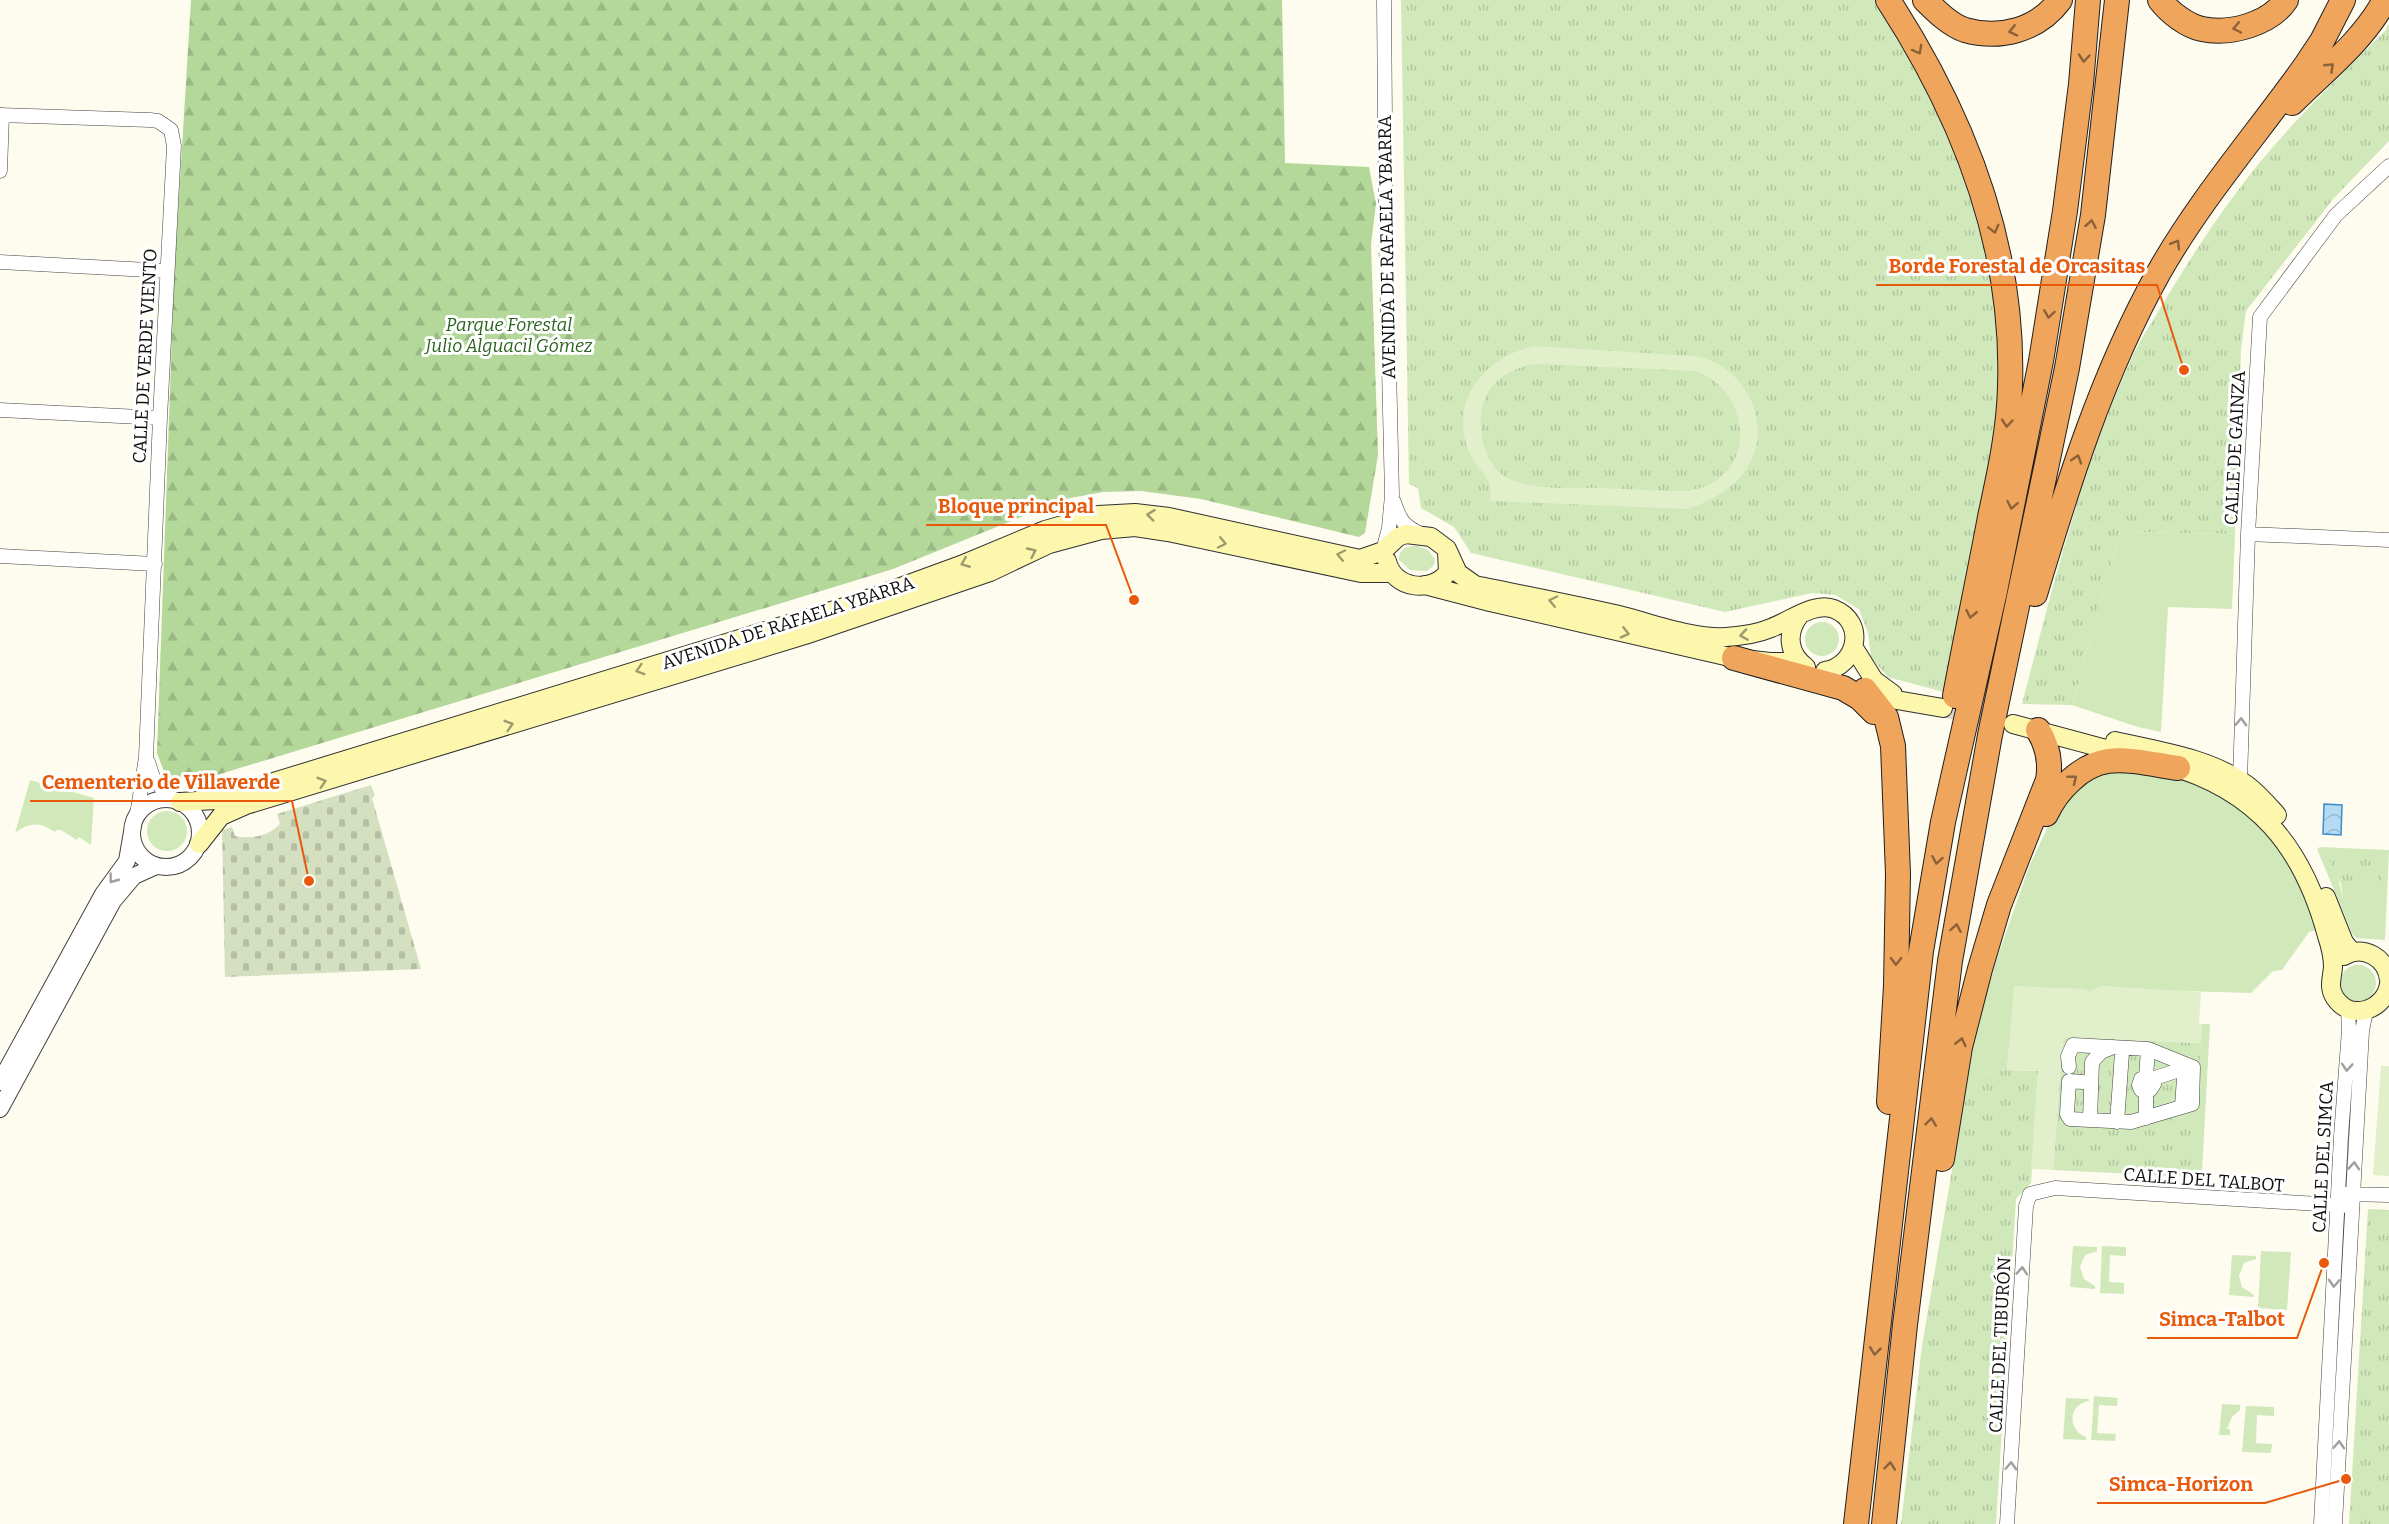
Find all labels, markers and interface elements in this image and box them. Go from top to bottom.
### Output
one-way arrow [2232,20,2242,33]
one-way arrow [2008,24,2018,37]
one-way arrow [1911,44,1922,54]
one-way arrow [2077,54,2090,63]
one-way arrow [2324,63,2334,74]
street label: AVENIDA DE RAFAELA YBARRA [1374,115,1400,379]
one-way arrow [2085,220,2097,229]
one-way arrow [1986,224,1999,234]
one-way arrow [2168,240,2180,250]
callout: Borde Forestal de Orcasitas [1876,247,2157,285]
street label: CALLE DE VERDE VIENTO [128,248,162,464]
text: Borde Forestal de Orcasitas [1889,254,2146,278]
one-way arrow [2043,309,2055,318]
park label: Parque Forestal Julio Alguacil Gómez [424,314,593,357]
street label: CALLE DE GAINZA [2220,370,2250,526]
one-way arrow [2001,418,2014,427]
one-way arrow [2070,454,2083,465]
callout: Bloque principal [926,487,1106,525]
text: Bloque principal [938,494,1094,518]
one-way arrow [2006,500,2019,510]
one-way arrow [1146,509,1155,521]
one-way arrow [1217,536,1227,549]
one-way arrow [1026,548,1037,560]
one-way arrow [1337,549,1347,562]
one-way arrow [960,556,970,569]
street label: AVENIDA DE RAFAELA YBARRA [659,572,917,674]
one-way arrow [1549,595,1559,608]
one-way arrow [1965,609,1978,619]
one-way arrow [1620,626,1630,639]
one-way arrow [1739,628,1749,640]
one-way arrow [635,663,646,675]
one-way arrow [2234,717,2247,726]
one-way arrow [503,720,513,732]
callout: Cementerio de Villaverde [30,763,292,801]
text: Cementerio de Villaverde [42,770,280,794]
one-way arrow [2066,776,2077,787]
one-way arrow [316,777,327,789]
one-way arrow [1931,856,1943,865]
one-way arrow [110,873,121,884]
one-way arrow [1949,924,1962,934]
one-way arrow [1890,957,1902,966]
one-way arrow [1954,1037,1967,1047]
one-way arrow [2340,1063,2353,1072]
street label: CALLE DEL SIMCA [2308,1080,2338,1234]
one-way arrow [1924,1117,1936,1126]
one-way arrow [2348,1161,2361,1170]
street label: CALLE DEL TALBOT [2123,1163,2286,1197]
street label: CALLE DEL TIBURÓN [1984,1256,2016,1434]
one-way arrow [2015,1266,2028,1275]
one-way arrow [2327,1278,2340,1287]
callout: Simca-Talbot [2147,1300,2297,1338]
text: Simca-Talbot [2159,1307,2285,1331]
one-way arrow [1870,1347,1882,1356]
one-way arrow [2333,1440,2346,1449]
one-way arrow [1883,1461,1896,1470]
one-way arrow [2004,1461,2017,1470]
callout: Simca-Horizon [2097,1465,2265,1503]
text: Simca-Horizon [2109,1472,2253,1496]

